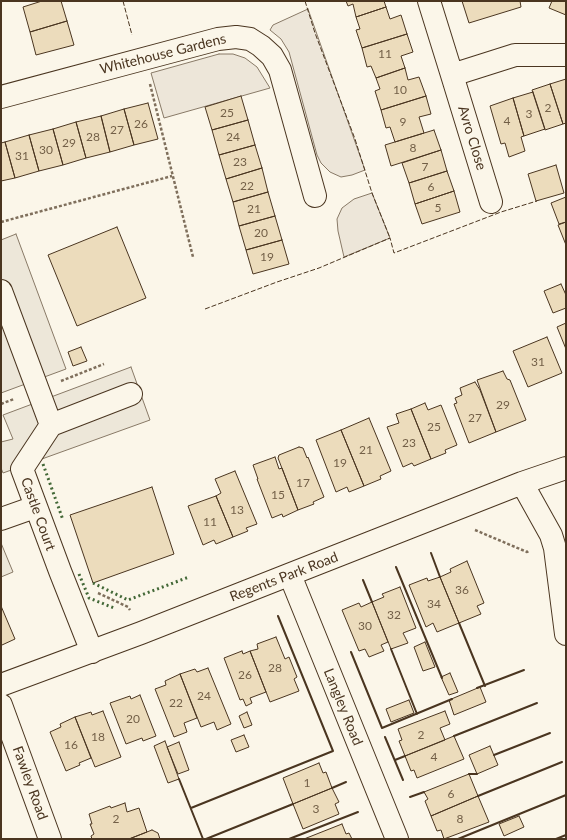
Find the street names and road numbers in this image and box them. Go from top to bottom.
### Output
street label: Whitehouse Gardens [98,30,228,78]
street label: Avro Close [454,104,490,172]
street label: Castle Court [17,475,59,553]
street label: Regents Park Road [227,549,341,605]
street label: Langley Road [320,666,366,748]
street label: Fawley Road [9,744,51,822]

